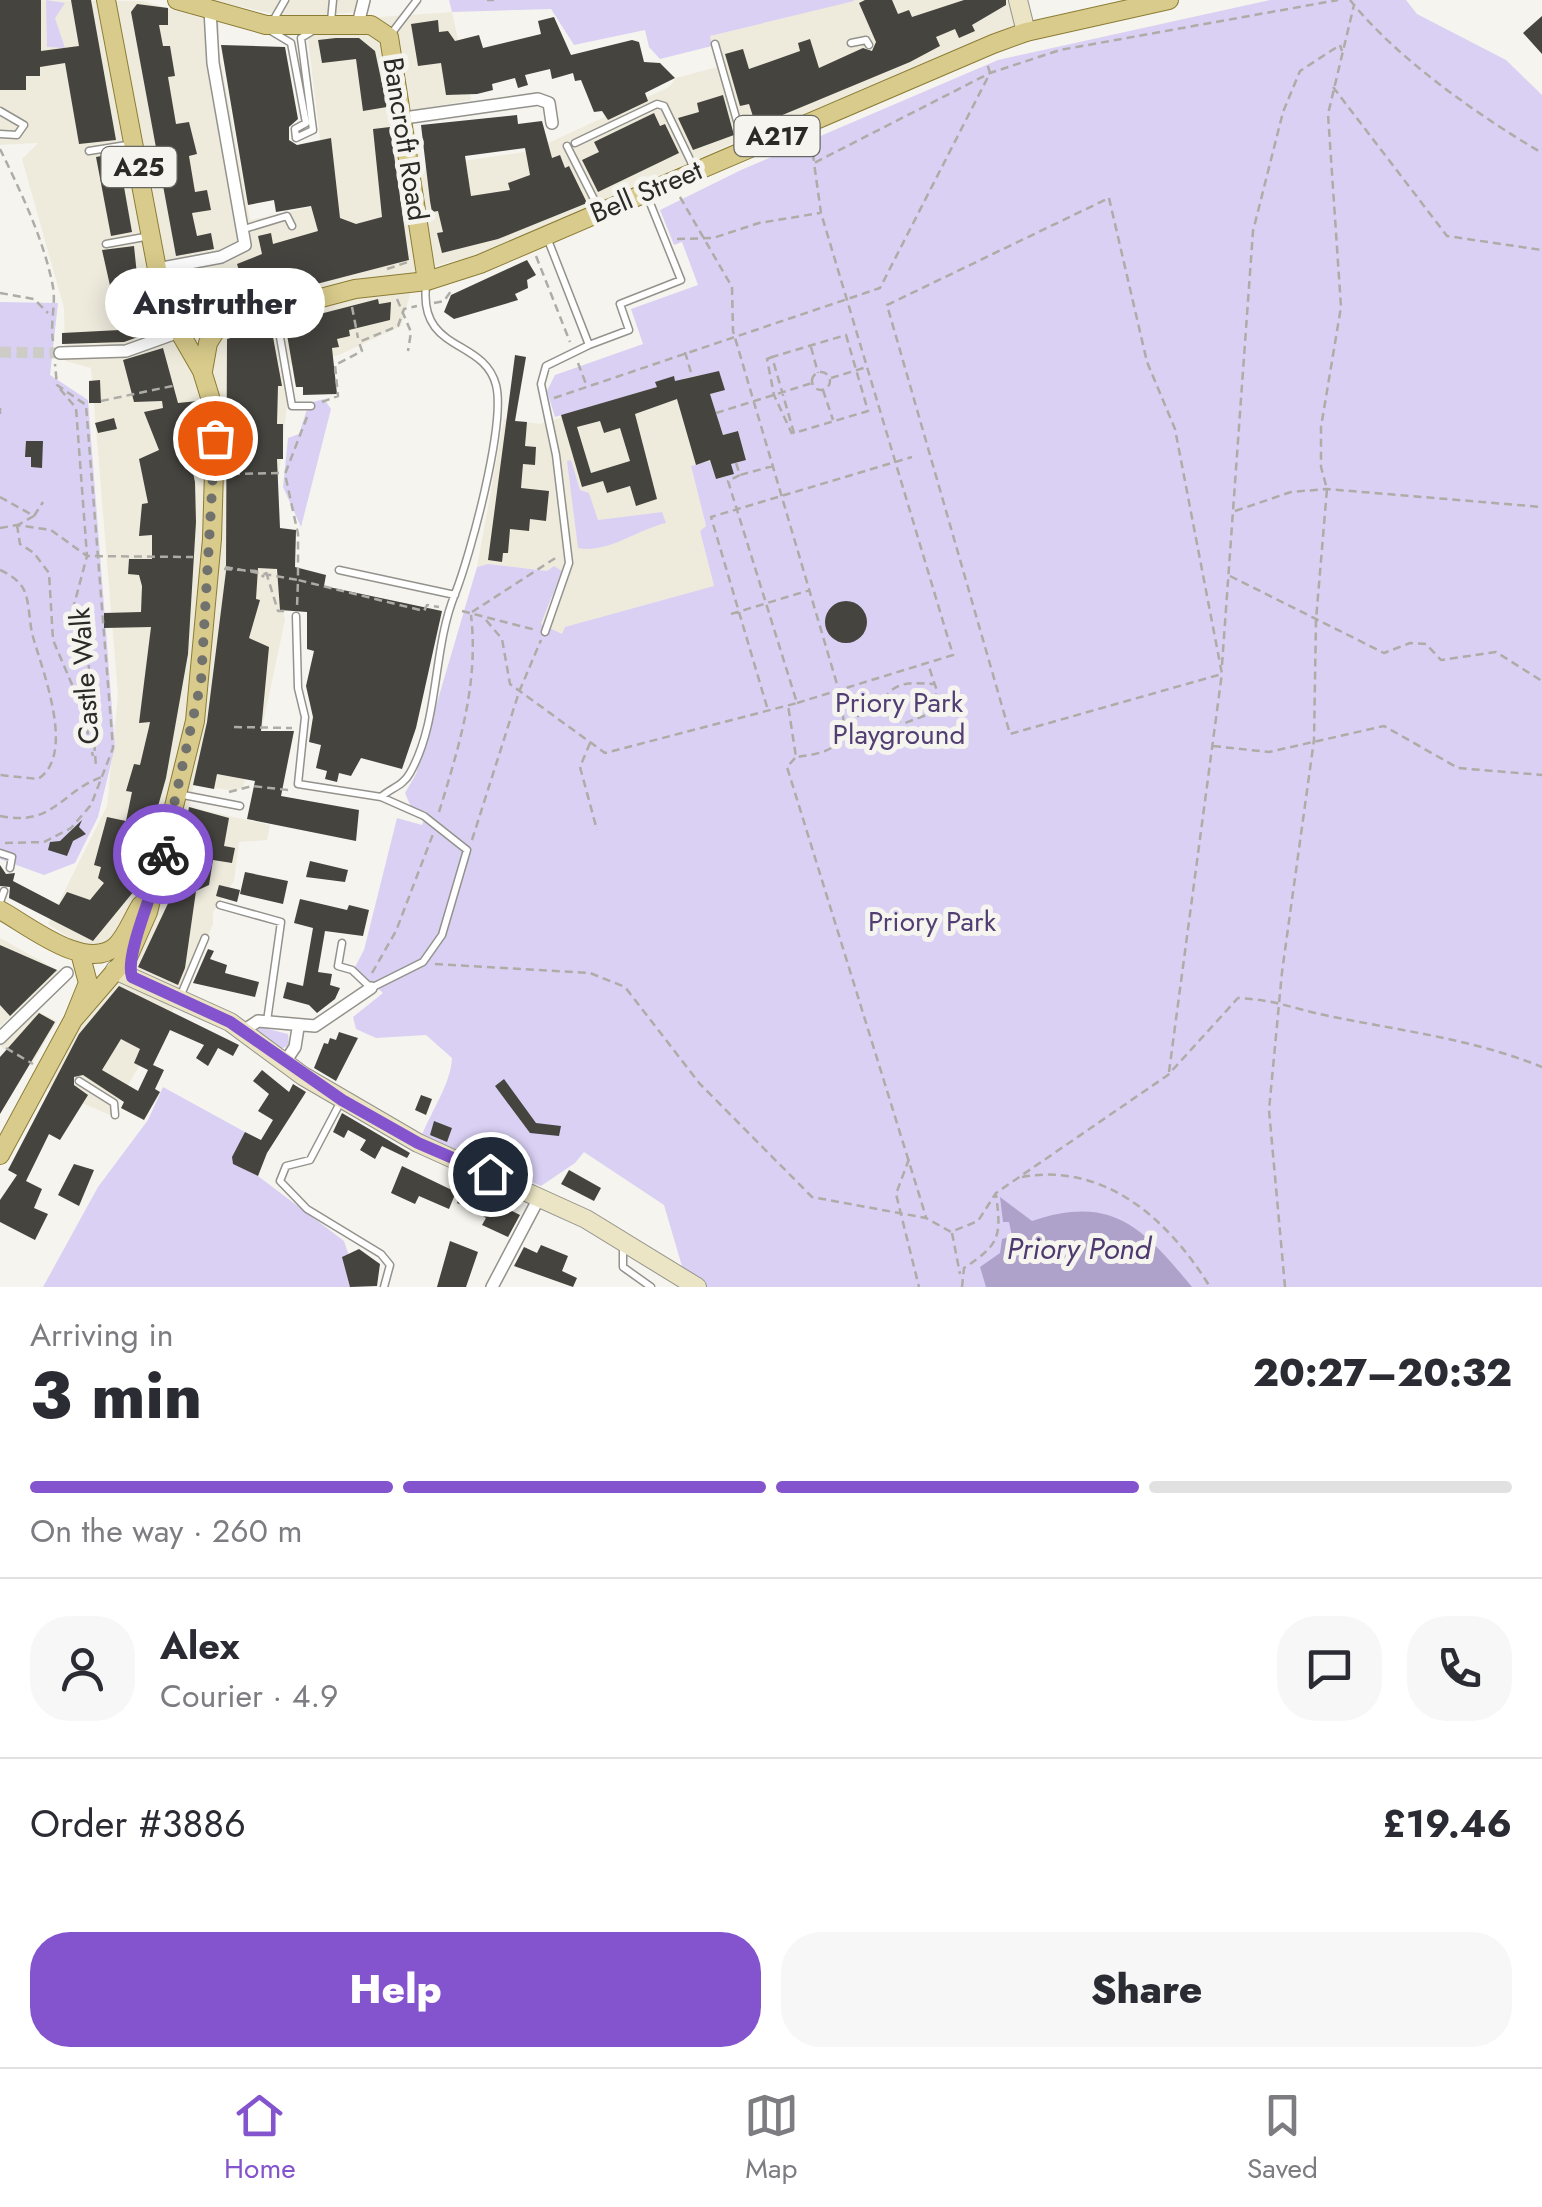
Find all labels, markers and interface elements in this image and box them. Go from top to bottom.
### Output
street label: Bancroft Road [372,54,439,224]
road number: A217 [734,116,820,156]
road number: A25 [102,147,176,187]
street label: Bell Street [584,149,709,233]
callout: Anstruther [105,268,325,338]
text: Anstruther [133,280,297,326]
pin [173,396,258,481]
icon: bag [188,411,243,466]
street label: Castle Walk [59,605,110,746]
park label: Priory Park Playground [833,682,965,755]
courier [113,804,213,904]
icon: bike [136,827,191,882]
park label: Priory Park [868,901,997,942]
pin [448,1132,533,1217]
icon: home [463,1147,518,1202]
water label: Priory Pond [1007,1227,1153,1270]
text: Arriving in [30,1312,174,1358]
text: 20:27–20:32 [1253,1345,1512,1400]
text: 3 min [30,1348,202,1442]
text: On the way · 260 m [30,1508,303,1554]
button: person [30,1616,135,1721]
button: chat [1277,1616,1382,1721]
button: phone [1407,1616,1512,1721]
text: Alex [160,1618,240,1673]
text: Courier · 4.9 [160,1673,338,1719]
text: Order #3886 [30,1796,246,1851]
text: £19.46 [1382,1796,1512,1851]
button: Help [30,1932,761,2047]
button: Share [781,1932,1512,2047]
tab: Home [224,2088,296,2189]
tab: Map [744,2088,799,2189]
tab: Saved [1247,2088,1318,2189]

